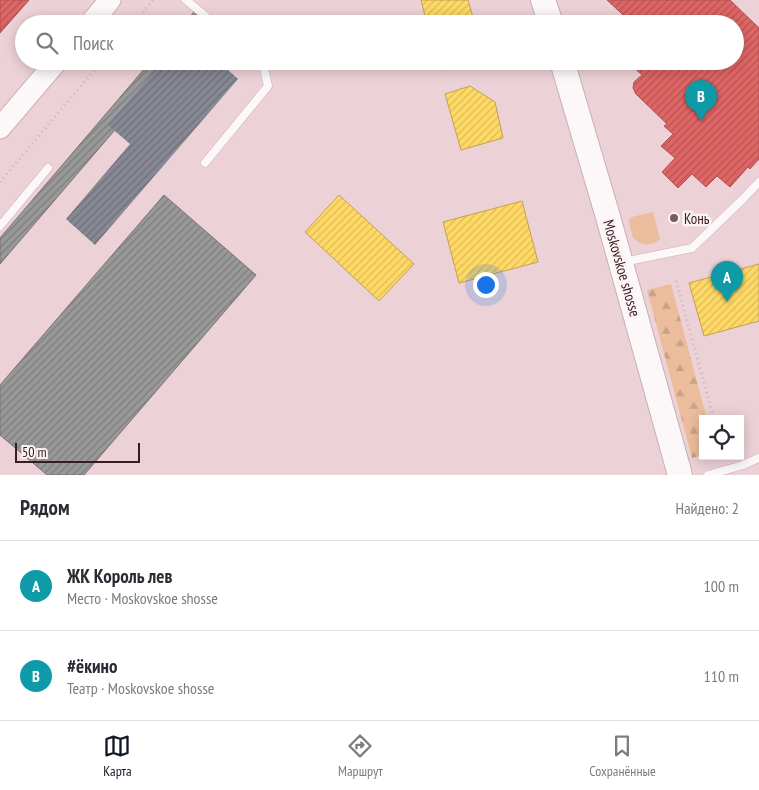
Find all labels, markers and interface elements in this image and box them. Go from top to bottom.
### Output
search box [15,15,744,70]
icon: search [33,29,61,57]
text: Поиск [73,31,114,55]
pin: B [685,80,717,121]
place label: Конь [684,209,710,228]
marker: Конь [668,212,680,224]
street label: Moskovskoe shosse [599,217,645,319]
pin: A [711,261,743,302]
your location [473,272,499,298]
map controls [699,415,744,460]
button: locate [699,415,744,460]
scale bar [15,440,140,463]
text: 50 m [22,443,47,461]
text: Рядом [20,494,70,521]
text: Найдено: 2 [676,498,739,518]
text: ЖК Король лев [67,564,172,588]
text: A [32,576,40,596]
text: 100 m [704,576,739,596]
text: Место · Moskovskoe shosse [67,588,218,608]
text: #ёкино [67,654,117,678]
text: B [32,666,40,686]
text: 110 m [704,666,739,686]
text: Театр · Moskovskoe shosse [67,678,214,698]
tab: Карта [103,732,132,780]
tab: Маршрут [338,732,383,780]
tab: Сохранённые [589,732,656,780]

